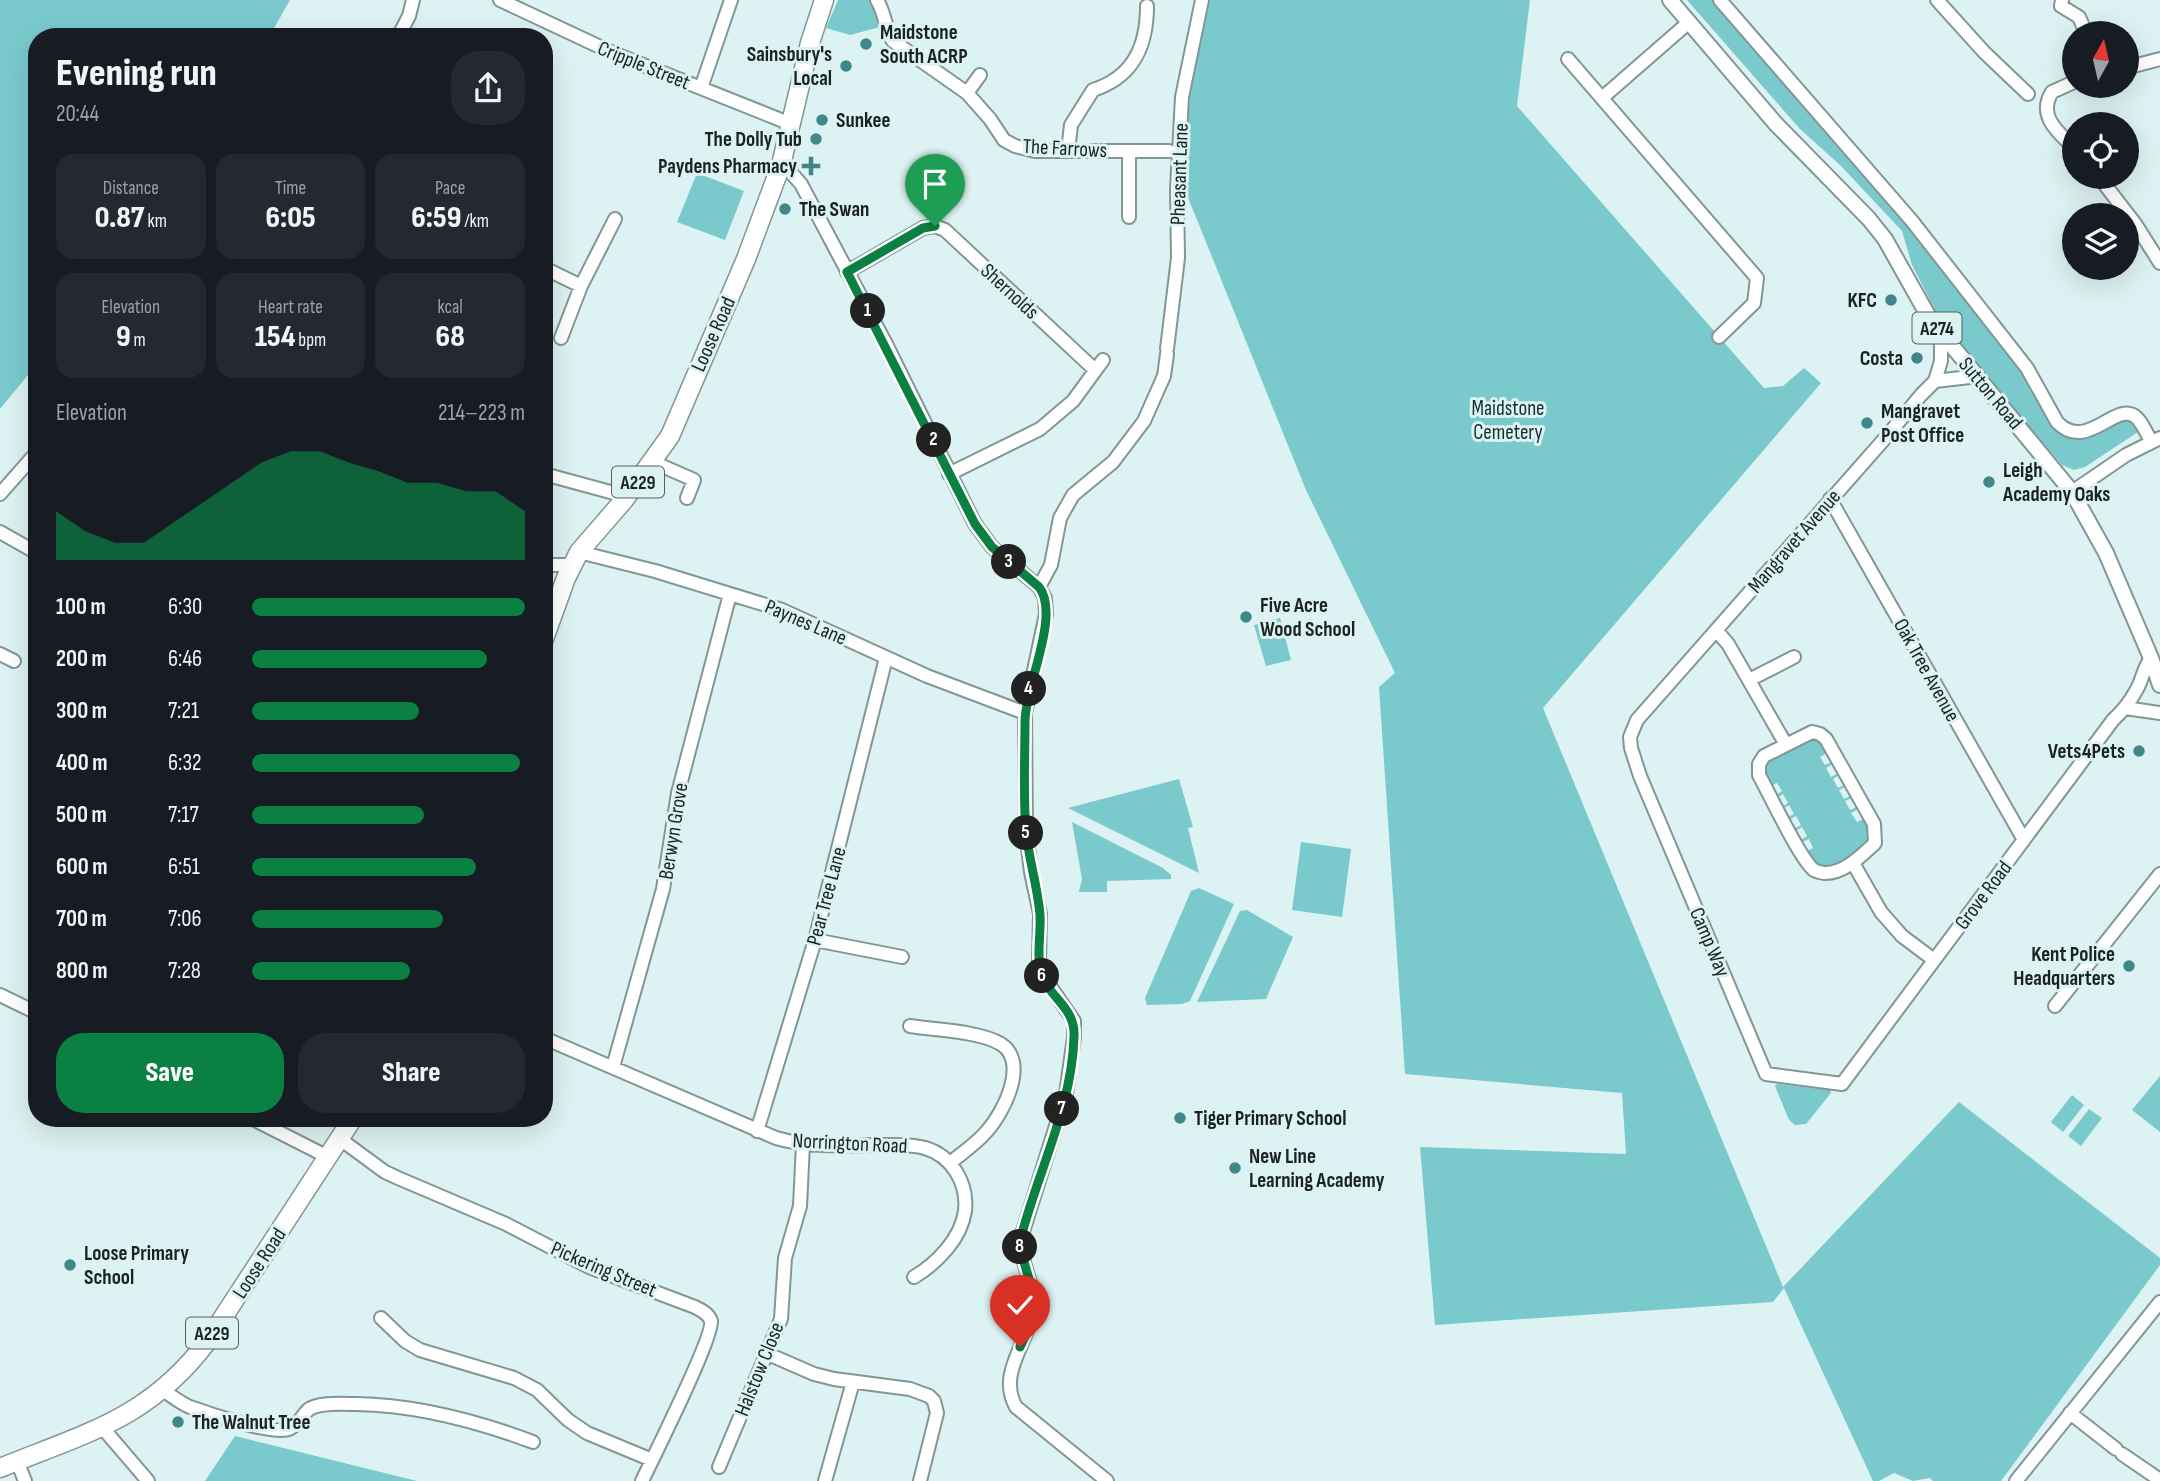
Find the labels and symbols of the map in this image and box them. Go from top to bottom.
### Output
place label: Maidstone South ACRP [880,20,968,69]
north arrow [2062,21,2138,98]
street label: Cripple Street [594,36,694,95]
marker: Maidstone South ACRP [858,36,874,52]
place label: Sainsbury's Local [747,42,832,91]
marker: Sainsbury's Local [838,58,854,74]
place label: Sunkee [836,108,890,133]
marker: Sunkee [814,112,830,128]
street label: Pheasant Lane [1165,123,1194,225]
place label: The Dolly Tub [705,127,802,152]
marker: The Dolly Tub [808,131,824,147]
street label: The Farrows [1022,134,1108,163]
place label: Paydens Pharmacy [658,154,797,179]
pin [905,154,965,226]
marker: Paydens Pharmacy [803,158,819,174]
place label: The Swan [799,197,869,222]
marker: The Swan [777,201,793,217]
street label: Shernolds [975,258,1044,325]
place label: KFC [1847,288,1877,313]
marker: KFC [1883,292,1899,308]
street label: Loose Road [686,293,741,376]
pin: 1 [850,294,886,328]
road number: A274 [1912,312,1962,344]
place label: Costa [1860,346,1903,371]
marker: Costa [1909,350,1925,366]
street label: Sutton Road [1953,352,2028,434]
park label: Maidstone Cemetery [1471,396,1545,445]
place label: Mangravet Post Office [1881,399,1964,448]
marker: Mangravet Post Office [1859,415,1875,431]
pin: 2 [916,422,951,458]
place label: Leigh Academy Oaks [2002,458,2110,507]
road number: A229 [612,467,664,498]
marker: Leigh Academy Oaks [1981,474,1997,490]
street label: Mangravet Avenue [1743,484,1846,598]
pin: 3 [992,544,1026,580]
place label: Five Acre Wood School [1260,593,1355,642]
street label: Paynes Lane [761,594,850,651]
marker: Five Acre Wood School [1238,609,1254,625]
street label: Oak Tree Avenue [1888,614,1965,726]
pin: 4 [1012,672,1046,706]
place label: Vets4Pets [2048,739,2125,764]
marker: Vets4Pets [2131,743,2147,759]
street label: Berwyn Grove [654,781,693,881]
pin: 5 [1009,816,1044,850]
street label: Pear Tree Lane [801,844,852,948]
street label: Grove Road [1949,856,2017,935]
street label: Camp Way [1684,904,1735,980]
place label: Kent Police Headquarters [2013,942,2115,991]
pin: 6 [1024,958,1060,993]
marker: Kent Police Headquarters [2121,958,2137,974]
pin: 7 [1044,1092,1080,1126]
place label: Tiger Primary School [1194,1106,1347,1131]
marker: Tiger Primary School [1172,1110,1188,1126]
street label: Norrington Road [792,1128,908,1159]
place label: New Line Learning Academy [1249,1144,1385,1193]
marker: New Line Learning Academy [1227,1160,1243,1176]
street label: Loose Road [227,1223,291,1303]
pin: 8 [1002,1230,1038,1264]
street label: Pickering Street [547,1236,660,1303]
place label: Loose Primary School [84,1241,189,1290]
marker: Loose Primary School [62,1257,78,1273]
pin [990,1275,1050,1347]
road number: A229 [186,1317,238,1348]
street label: Halstow Close [729,1319,790,1420]
place label: The Walnut Tree [192,1410,310,1435]
marker: The Walnut Tree [170,1414,186,1430]

